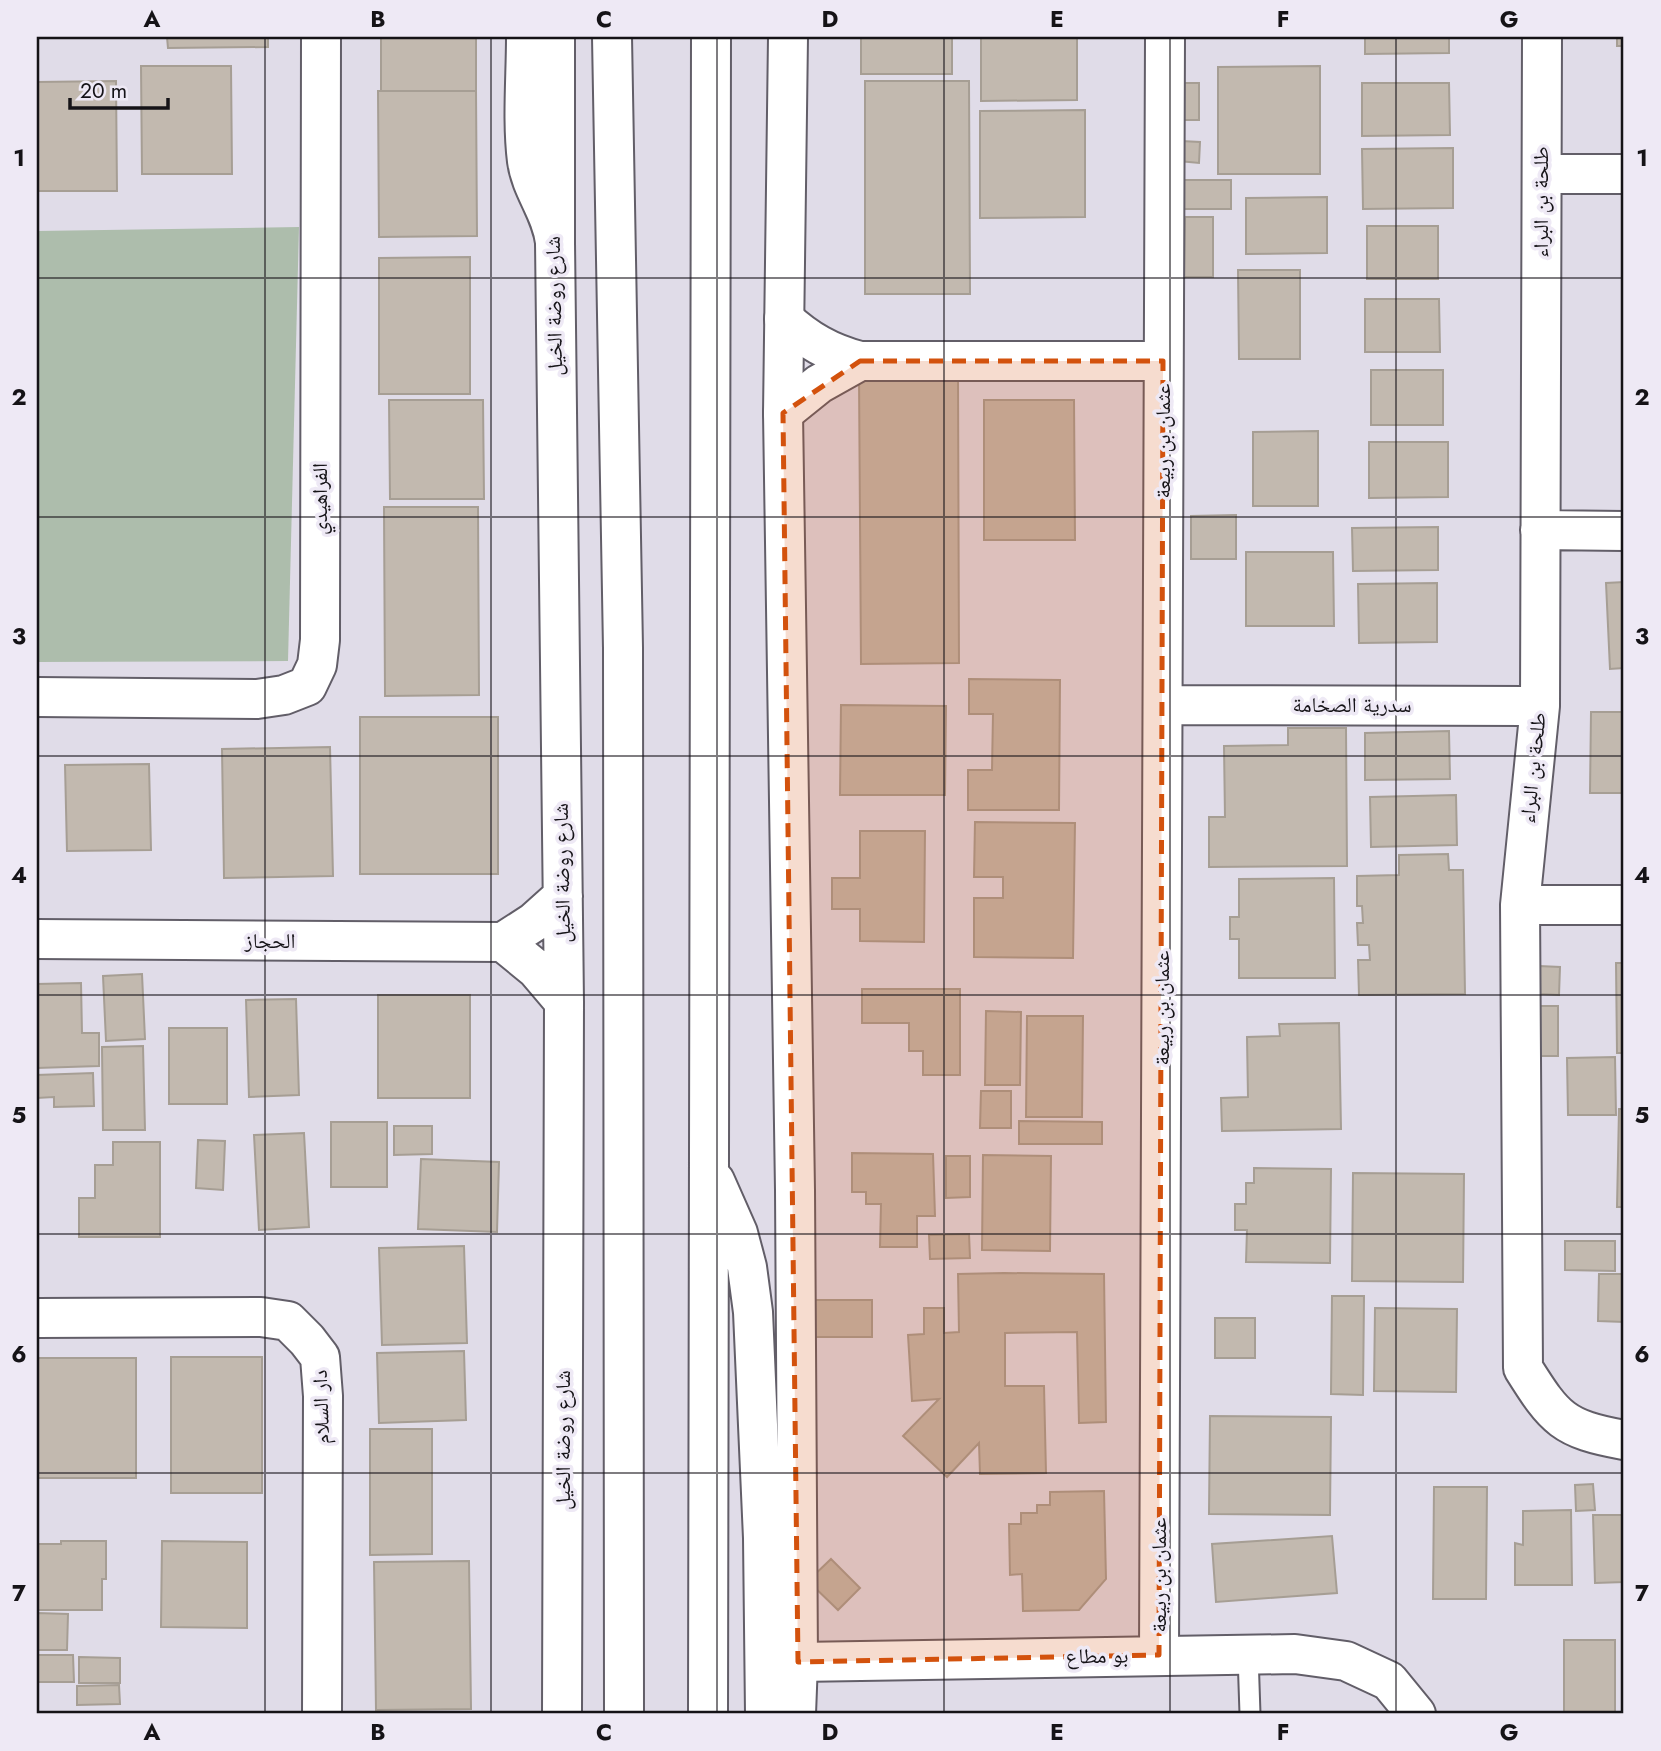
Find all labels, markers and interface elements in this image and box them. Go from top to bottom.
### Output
text: A [143,2,161,36]
text: B [370,2,386,36]
text: C [596,2,612,36]
text: D [822,2,839,36]
text: E [1050,2,1064,36]
text: F [1277,2,1289,36]
text: G [1500,2,1518,36]
scale bar [70,66,168,110]
text: 20 m [80,76,127,106]
text: 1 [13,141,25,175]
text: 1 [1636,141,1648,175]
street label: طلحة بن البراء [1526,146,1556,258]
street label: شارع روضة الخيل [538,236,570,376]
text: 2 [11,380,27,414]
text: 2 [1634,380,1650,414]
street label: عثمان بن ربيعة [1148,383,1178,498]
street label: الفراهيدي [305,463,336,535]
text: 3 [12,619,26,653]
text: 3 [1635,619,1649,653]
street label: سدرية الصخامة [1292,690,1412,720]
street label: طلحة بن البراء [1512,711,1554,825]
street label: شارع روضة الخيل [546,803,578,943]
text: 4 [11,858,27,892]
text: 4 [1634,858,1650,892]
street label: الحجاز [244,926,295,956]
street label: عثمان بن ربيعة [1147,950,1177,1065]
text: 5 [12,1098,26,1132]
text: 5 [1635,1098,1649,1132]
text: 6 [11,1337,27,1371]
text: 6 [1634,1337,1650,1371]
street label: دار السلام [305,1369,337,1445]
street label: شارع روضة الخيل [548,1370,578,1510]
street label: عثمان بن ربيعة [1144,1517,1174,1632]
text: 7 [12,1576,26,1610]
text: 7 [1635,1576,1649,1610]
street label: بو مطاع [1065,1640,1129,1672]
text: A [143,1715,161,1749]
text: B [370,1715,386,1749]
text: C [596,1715,612,1749]
text: D [822,1715,839,1749]
text: E [1050,1715,1064,1749]
text: F [1277,1715,1289,1749]
text: G [1500,1715,1518,1749]

